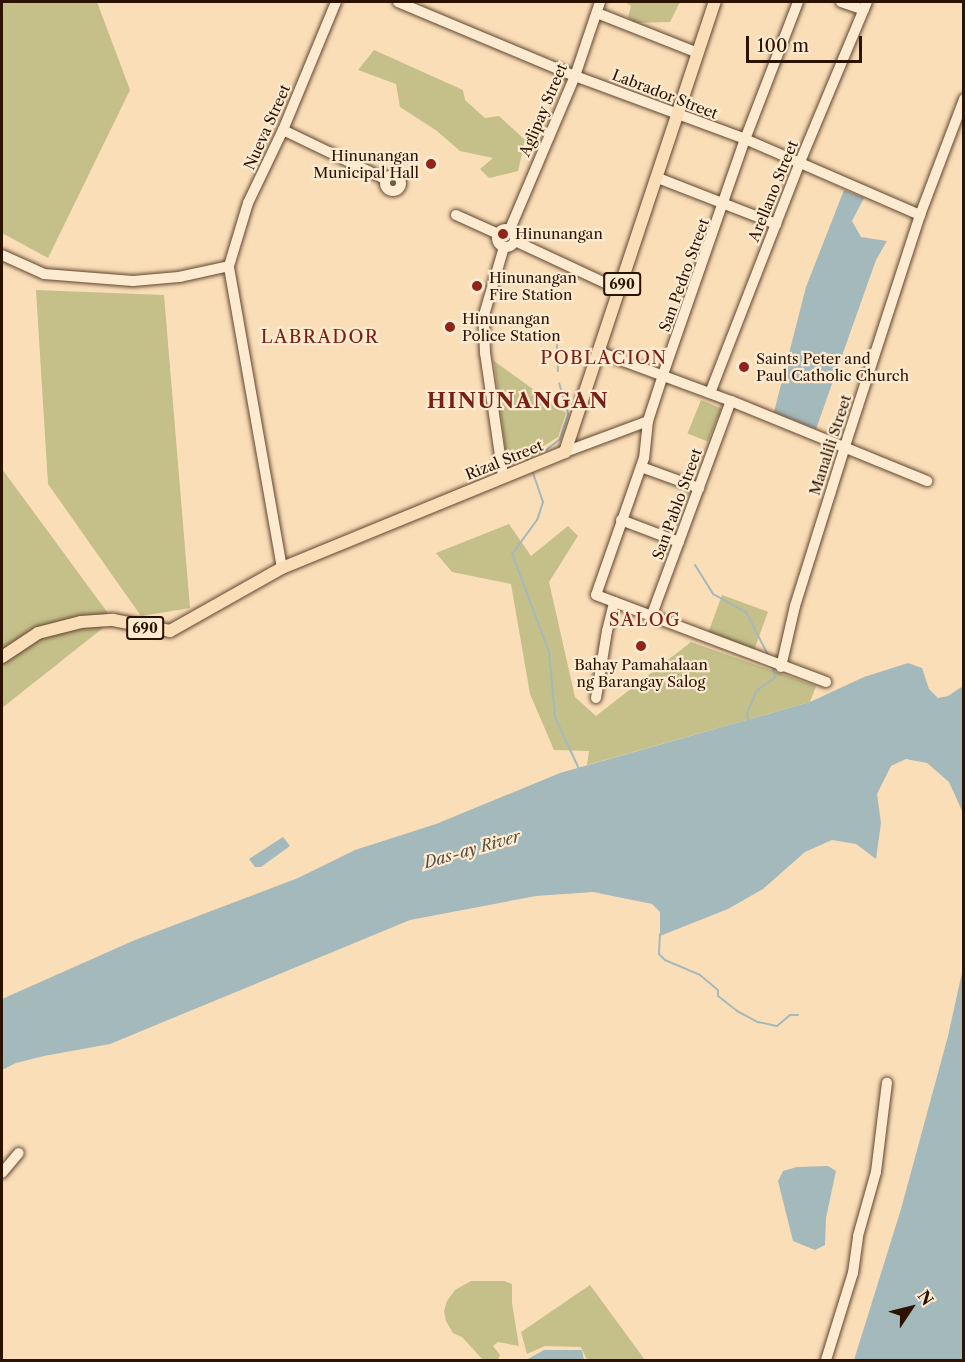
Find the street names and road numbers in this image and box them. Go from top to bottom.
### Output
street label: Aglipay Street [515,61,571,159]
street label: Labrador Street [609,66,721,122]
street label: Nueva Street [240,82,294,172]
street label: Arellano Street [745,138,801,244]
street label: San Pedro Street [655,216,713,334]
road number: 690 [602,273,642,295]
street label: Manalili Street [805,392,855,498]
street label: Rizal Street [463,436,545,484]
street label: San Pablo Street [649,446,705,562]
road number: 690 [126,617,164,639]

